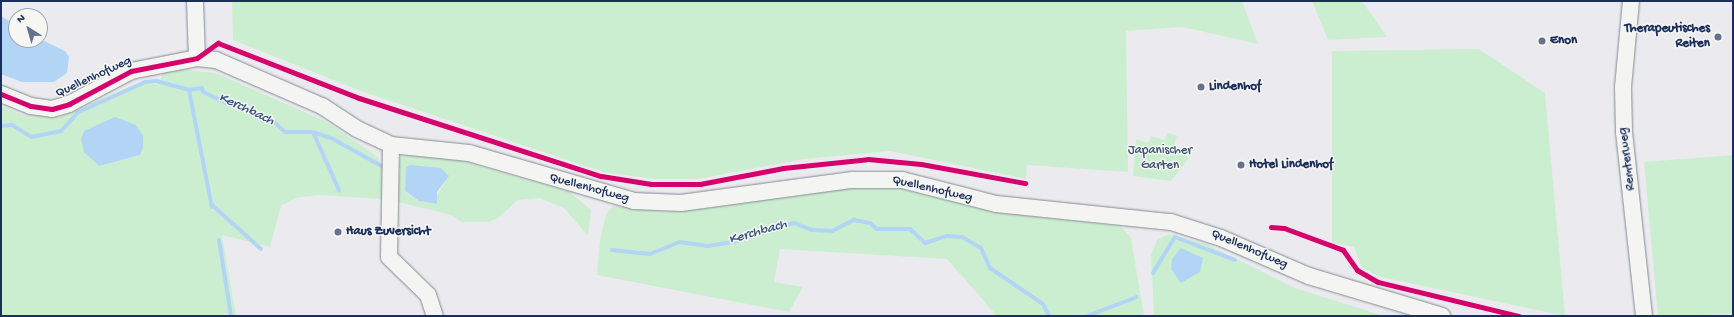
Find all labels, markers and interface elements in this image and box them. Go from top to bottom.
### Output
north arrow [8,8,48,48]
text: N [15,12,28,26]
place label: Therapeutisches Reiten [1624,22,1710,53]
marker: Therapeutisches Reiten [1713,32,1723,42]
place label: Enon [1550,33,1577,49]
marker: Enon [1537,36,1547,46]
street label: Quellenhofweg [54,54,134,102]
place label: Lindenhof [1209,79,1261,95]
marker: Lindenhof [1196,82,1206,92]
water label: Kerchbach [215,90,277,130]
street label: Remterweg [1616,127,1640,191]
park label: Japanischer Garten [1128,144,1192,175]
place label: Hotel Lindenhof [1249,157,1333,173]
marker: Hotel Lindenhof [1236,160,1246,170]
street label: Quellenhofweg [547,171,631,207]
street label: Quellenhofweg [890,173,974,207]
water label: Kerchbach [727,217,789,249]
place label: Haus Zuversicht [346,224,430,240]
marker: Haus Zuversicht [333,227,343,237]
street label: Quellenhofweg [1208,227,1290,273]

